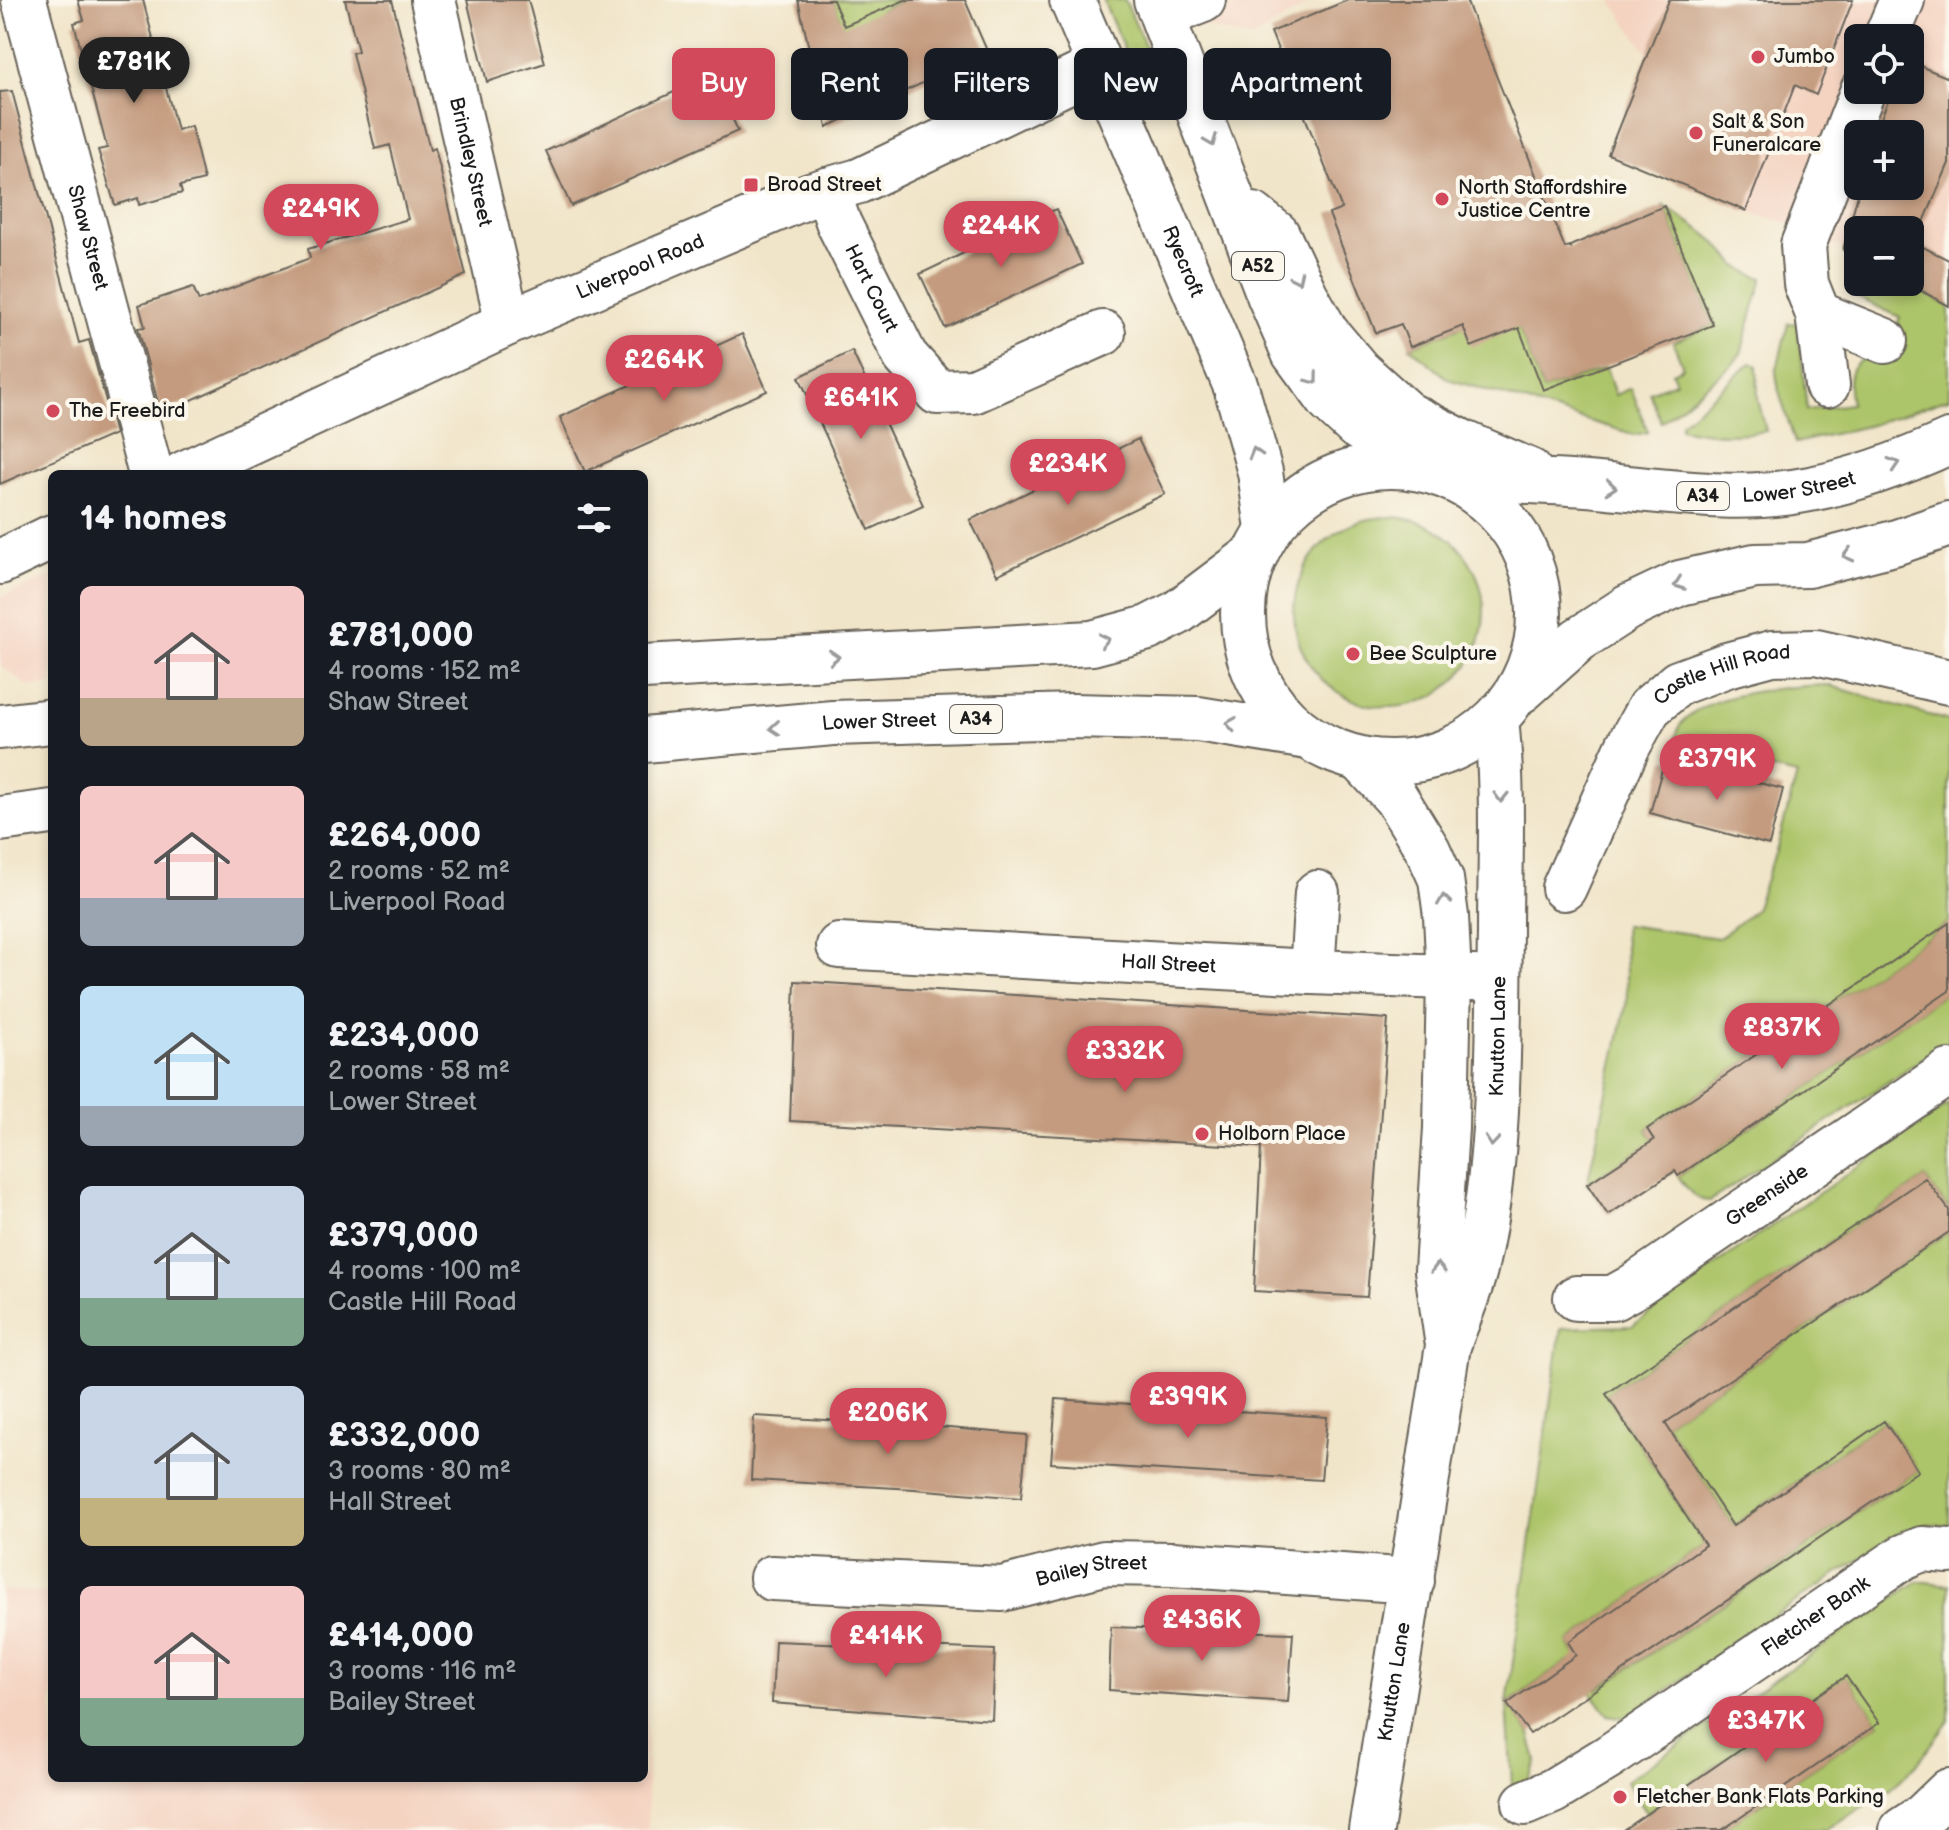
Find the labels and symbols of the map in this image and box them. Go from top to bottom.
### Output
pin: £781K [78,37,190,105]
place label: Jumbo [1774,45,1835,69]
marker: Jumbo [1749,48,1767,66]
street label: Brindley Street [444,95,497,229]
place label: Salt & Son Funeralcare [1712,110,1821,157]
marker: Salt & Son Funeralcare [1687,124,1705,142]
one-way arrow [1201,133,1218,147]
place label: Broad Street [767,173,882,197]
marker: Broad Street [742,176,760,194]
place label: North Staffordshire Justice Centre [1458,176,1627,223]
street label: Shaw Street [62,182,113,293]
pin: £249K [265,184,377,252]
marker: North Staffordshire Justice Centre [1433,190,1451,208]
pin: £244K [945,201,1057,269]
street label: Ryecroft [1157,222,1209,301]
street label: Liverpool Road [573,229,708,305]
street label: Hart Court [839,240,903,336]
road number: A52 [1232,252,1284,280]
one-way arrow [1287,270,1303,285]
pin: £264K [608,335,720,403]
one-way arrow [1304,370,1318,385]
pin: £641K [805,373,917,441]
place label: The Freebird [69,399,185,423]
marker: The Freebird [44,402,62,420]
pin: £234K [1012,439,1124,507]
one-way arrow [1248,446,1264,460]
one-way arrow [1887,457,1901,473]
street label: Lower Street [1742,467,1858,508]
one-way arrow [1605,478,1618,495]
road number: A34 [1677,482,1729,510]
one-way arrow [1841,545,1855,562]
one-way arrow [1673,575,1687,591]
one-way arrow [1097,632,1111,649]
street label: Castle Hill Road [1649,641,1791,710]
place label: Bee Sculpture [1369,642,1497,666]
marker: Bee Sculpture [1344,645,1362,663]
one-way arrow [828,649,841,666]
road number: A34 [950,705,1002,733]
street label: Lower Street [821,708,937,736]
one-way arrow [1224,717,1237,734]
one-way arrow [768,719,781,736]
pin: £379K [1661,734,1773,802]
one-way arrow [1492,791,1510,804]
one-way arrow [1436,893,1453,907]
street label: Hall Street [1120,950,1217,979]
street label: Knutton Lane [1485,976,1511,1097]
pin: £837K [1726,1003,1838,1071]
pin: £332K [1069,1026,1181,1094]
place label: Holborn Place [1218,1122,1346,1146]
marker: Holborn Place [1193,1125,1211,1143]
one-way arrow [1484,1135,1501,1148]
street label: Greenside [1721,1159,1813,1232]
one-way arrow [1430,1262,1447,1274]
pin: £399K [1132,1372,1244,1440]
pin: £206K [832,1388,944,1456]
street label: Bailey Street [1033,1551,1147,1592]
street label: Fletcher Bank [1757,1571,1875,1662]
pin: £436K [1146,1595,1258,1663]
pin: £414K [830,1611,942,1679]
street label: Knutton Lane [1373,1620,1416,1743]
pin: £347K [1710,1696,1822,1764]
place label: Fletcher Bank Flats Parking [1636,1785,1884,1809]
marker: Fletcher Bank Flats Parking [1611,1788,1629,1806]

